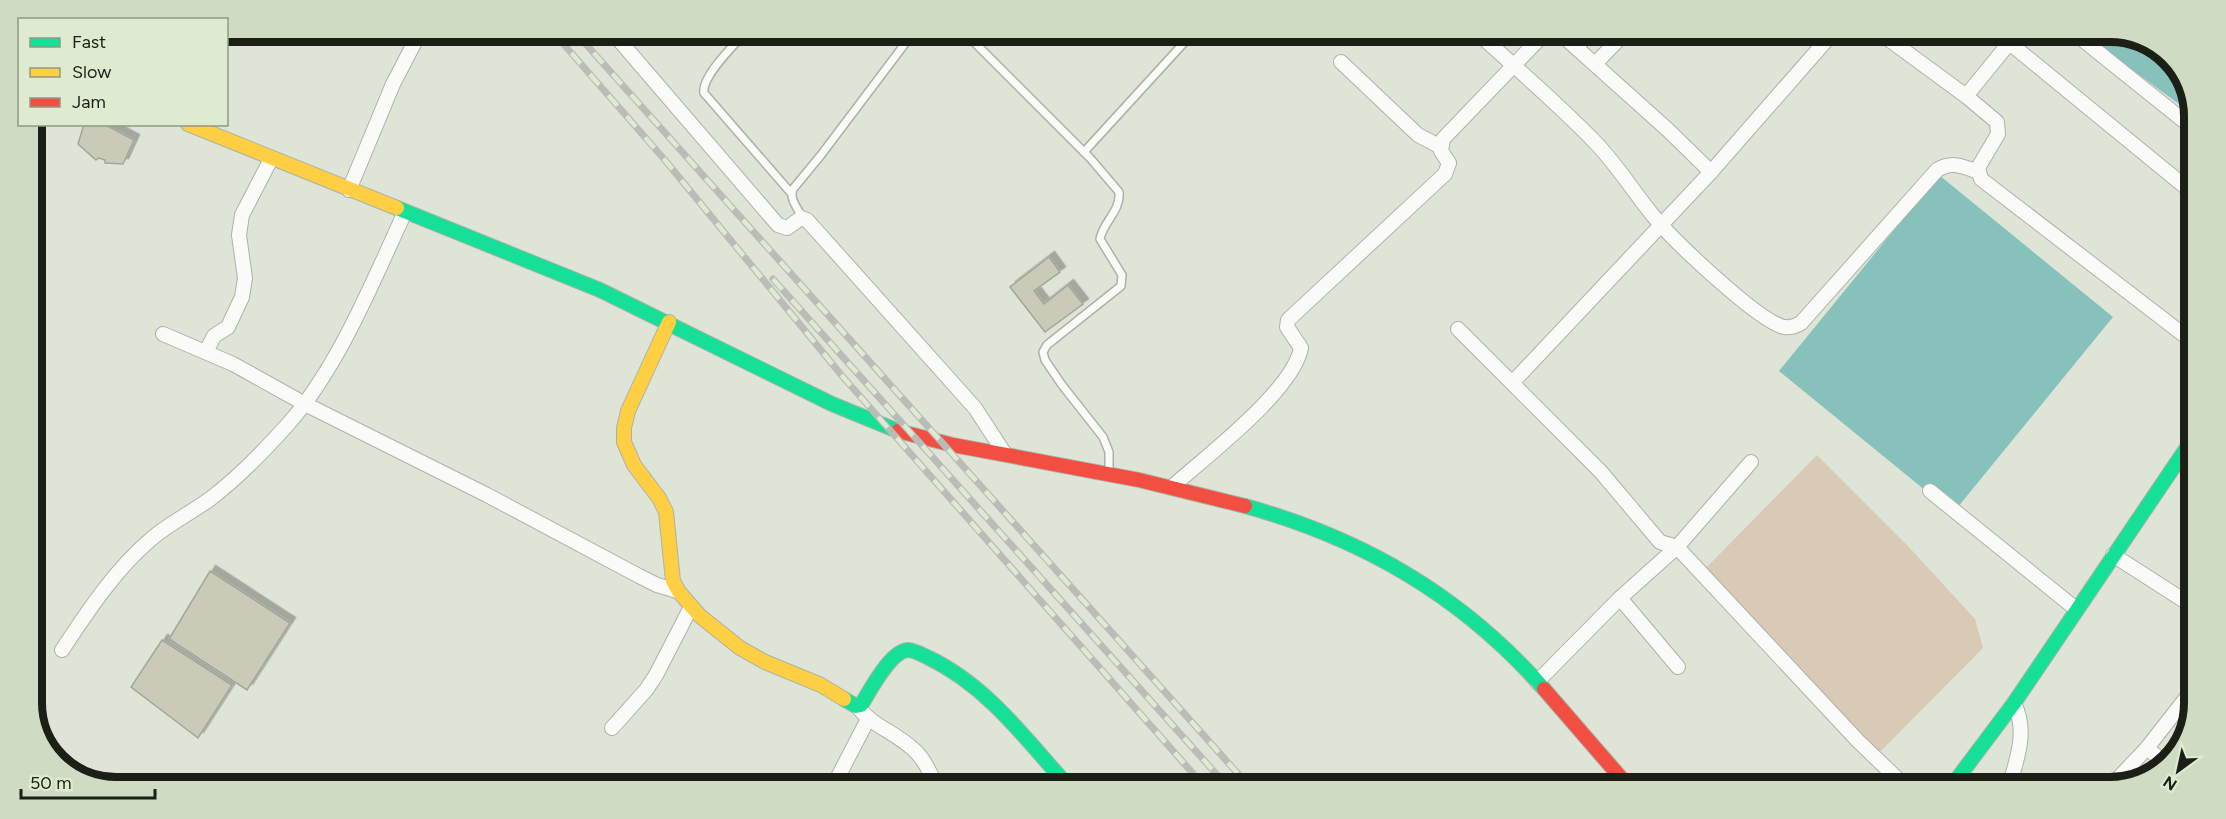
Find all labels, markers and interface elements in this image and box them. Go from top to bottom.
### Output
legend [18,18,228,126]
text: Fast [72,31,106,53]
text: Slow [72,61,111,83]
text: Jam [72,91,106,113]
north arrow [2148,741,2208,801]
scale bar [21,762,154,800]
text: 50 m [30,772,72,794]
text: N [2160,772,2180,794]

